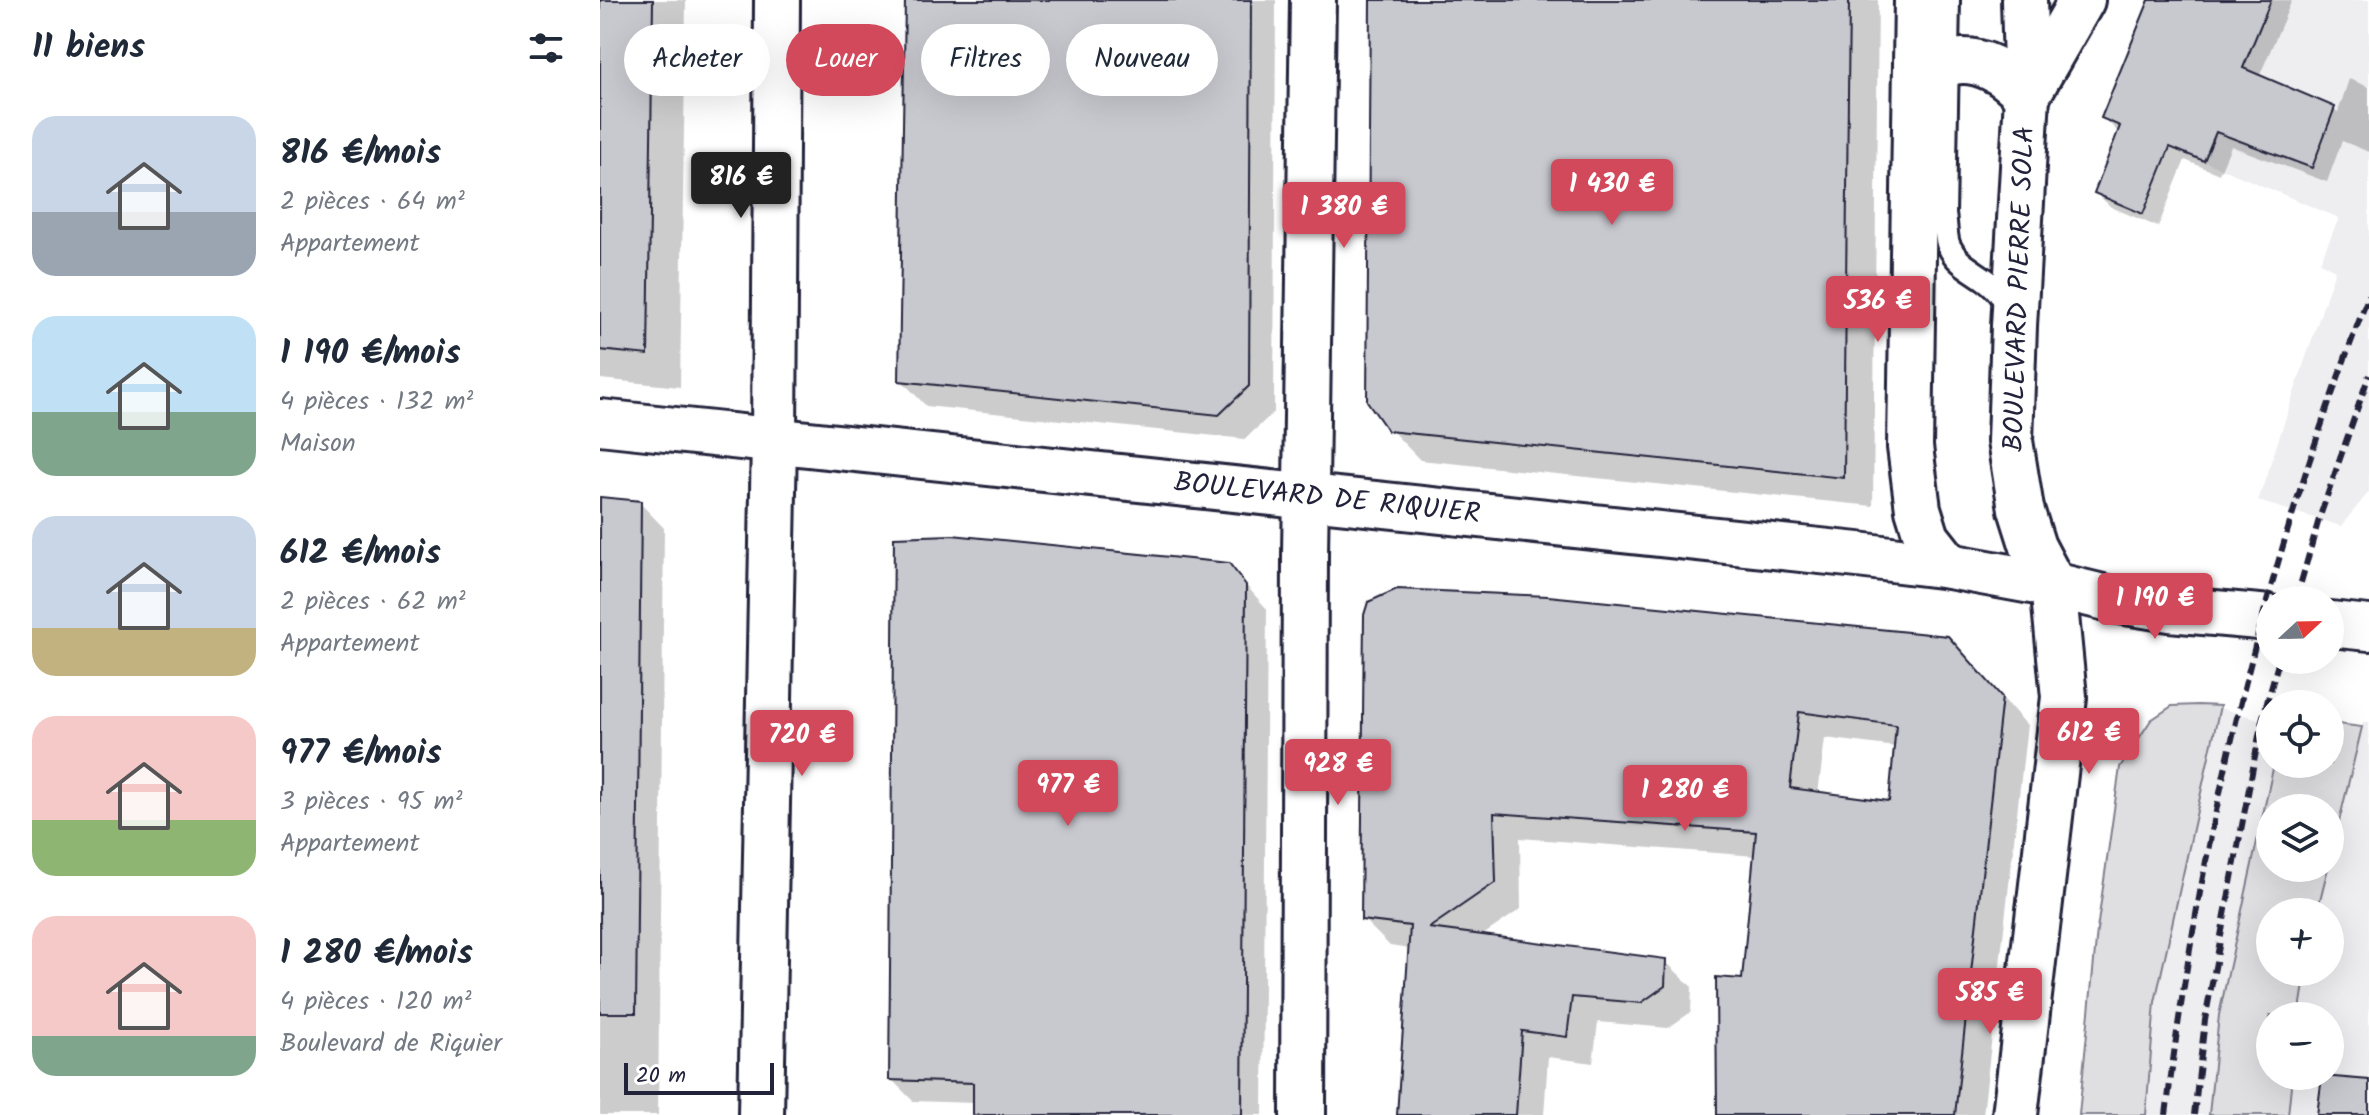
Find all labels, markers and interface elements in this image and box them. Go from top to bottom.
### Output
text: 11 biens [32,21,145,75]
chip: Acheter [624,24,770,96]
chip: Louer [786,24,905,96]
chip: Filtres [921,24,1050,96]
chip: Nouveau [1066,24,1218,96]
icon: filters [524,26,568,70]
street label: BOULEVARD PIERRE SOLA [1992,125,2048,453]
text: 816 €/mois [280,127,441,181]
icon: home [96,148,192,244]
pin: 816 € [685,152,797,220]
text: 816 € [709,157,773,199]
pin: 1 430 € [1538,159,1686,227]
text: 1 430 € [1569,164,1655,206]
text: 2 pièces · 64 m² [280,181,465,223]
pin: 1 380 € [1270,182,1418,250]
text: 1 380 € [1300,187,1388,229]
text: Appartement [280,223,420,265]
pin: 536 € [1822,276,1934,344]
text: 536 € [1844,281,1912,323]
text: 1 190 €/mois [280,327,461,381]
icon: home [96,348,192,444]
text: 4 pièces · 132 m² [280,381,473,423]
text: Maison [280,423,356,465]
street label: BOULEVARD DE RIQUIER [1172,461,1482,537]
text: 612 €/mois [280,527,441,581]
icon: home [96,548,192,644]
pin: 1 190 € [2081,573,2229,641]
text: 1 190 € [2116,578,2194,620]
text: 2 pièces · 62 m² [280,581,466,623]
north arrow [2256,586,2344,674]
map controls [2256,586,2344,1090]
text: Appartement [280,623,420,665]
button: locate [2256,690,2344,778]
pin: 612 € [2033,708,2145,776]
pin: 720 € [746,710,858,778]
text: 612 € [2057,713,2121,755]
text: 720 € [768,715,836,757]
text: 977 €/mois [280,727,442,781]
pin: 928 € [1282,739,1394,807]
text: 928 € [1303,744,1373,786]
icon: home [96,748,192,844]
pin: 977 € [1012,760,1124,828]
text: 977 € [1036,765,1100,807]
pin: 1 280 € [1611,765,1759,833]
text: 1 280 € [1641,770,1729,812]
text: 3 pièces · 95 m² [280,781,462,823]
button: layers [2256,794,2344,882]
text: Appartement [280,823,420,865]
button: + [2256,898,2344,986]
text: 1 280 €/mois [280,927,473,981]
icon: home [96,948,192,1044]
pin: 585 € [1934,968,2046,1036]
text: 585 € [1956,973,2024,1015]
text: 4 pièces · 120 m² [280,981,472,1023]
button: − [2256,1002,2344,1090]
text: Boulevard de Riquier [280,1023,502,1065]
scale bar [624,1059,774,1095]
text: 20 m [636,1059,686,1094]

